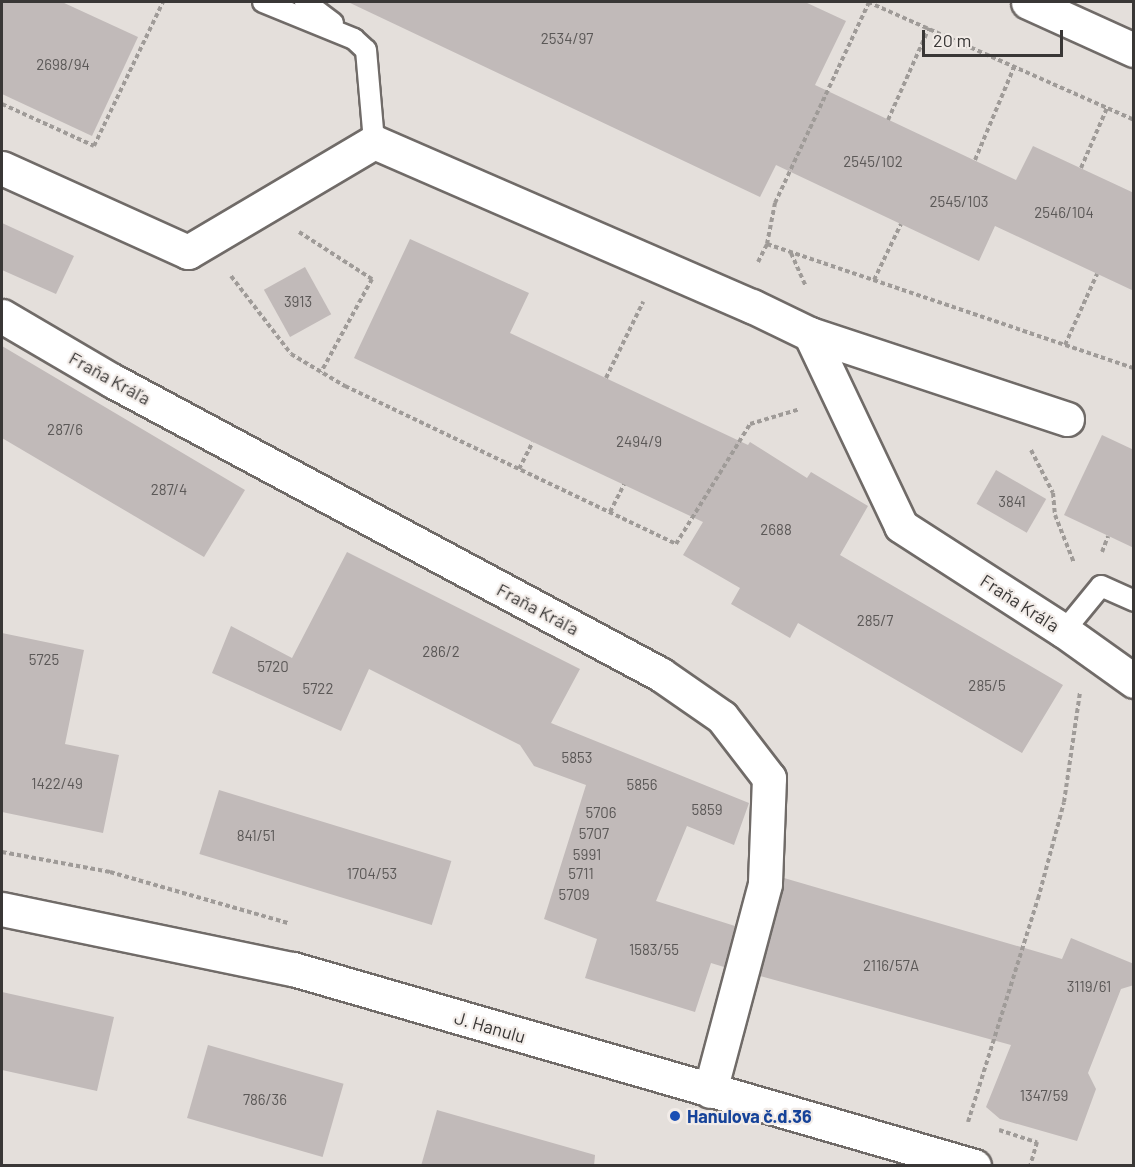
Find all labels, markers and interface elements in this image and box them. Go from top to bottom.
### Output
scale bar [925,18,1066,56]
text: 20 m [933,29,971,51]
house number: 2534/97 [541,30,593,48]
house number: 2698/94 [36,56,90,74]
house number: 2545/102 [843,153,903,171]
house number: 2545/103 [929,193,989,211]
house number: 2546/104 [1034,204,1094,222]
house number: 3913 [284,293,312,311]
street label: Fraňa Kráľa [66,347,154,409]
house number: 287/6 [47,421,83,439]
house number: 2494/9 [616,433,662,451]
house number: 287/4 [151,481,187,499]
house number: 3841 [998,493,1026,511]
house number: 2688 [760,521,792,539]
street label: Fraňa Kráľa [976,570,1064,636]
street label: Fraňa Kráľa [493,578,583,640]
house number: 285/7 [857,612,893,630]
house number: 286/2 [422,643,460,661]
house number: 5725 [29,651,59,669]
house number: 5720 [257,658,289,676]
house number: 285/5 [968,677,1006,695]
house number: 5722 [303,680,333,698]
house number: 5853 [562,749,592,767]
house number: 1422/49 [31,775,83,793]
house number: 5856 [627,776,657,794]
house number: 5859 [691,801,723,819]
house number: 5706 [585,804,617,822]
house number: 5707 [579,825,609,843]
house number: 841/51 [237,827,275,845]
house number: 5991 [573,846,601,864]
house number: 1704/53 [347,865,397,883]
house number: 5711 [568,865,594,883]
house number: 5709 [558,886,590,904]
house number: 1583/55 [629,941,679,959]
house number: 2116/57A [863,957,919,975]
house number: 3119/61 [1067,978,1111,996]
street label: J. Hanulu [452,1007,528,1047]
house number: 1347/59 [1020,1087,1068,1105]
house number: 786/36 [243,1091,287,1109]
place label: Hanulova č.d.36 [687,1105,812,1127]
marker: Hanulova č.d.36 [668,1109,682,1123]

